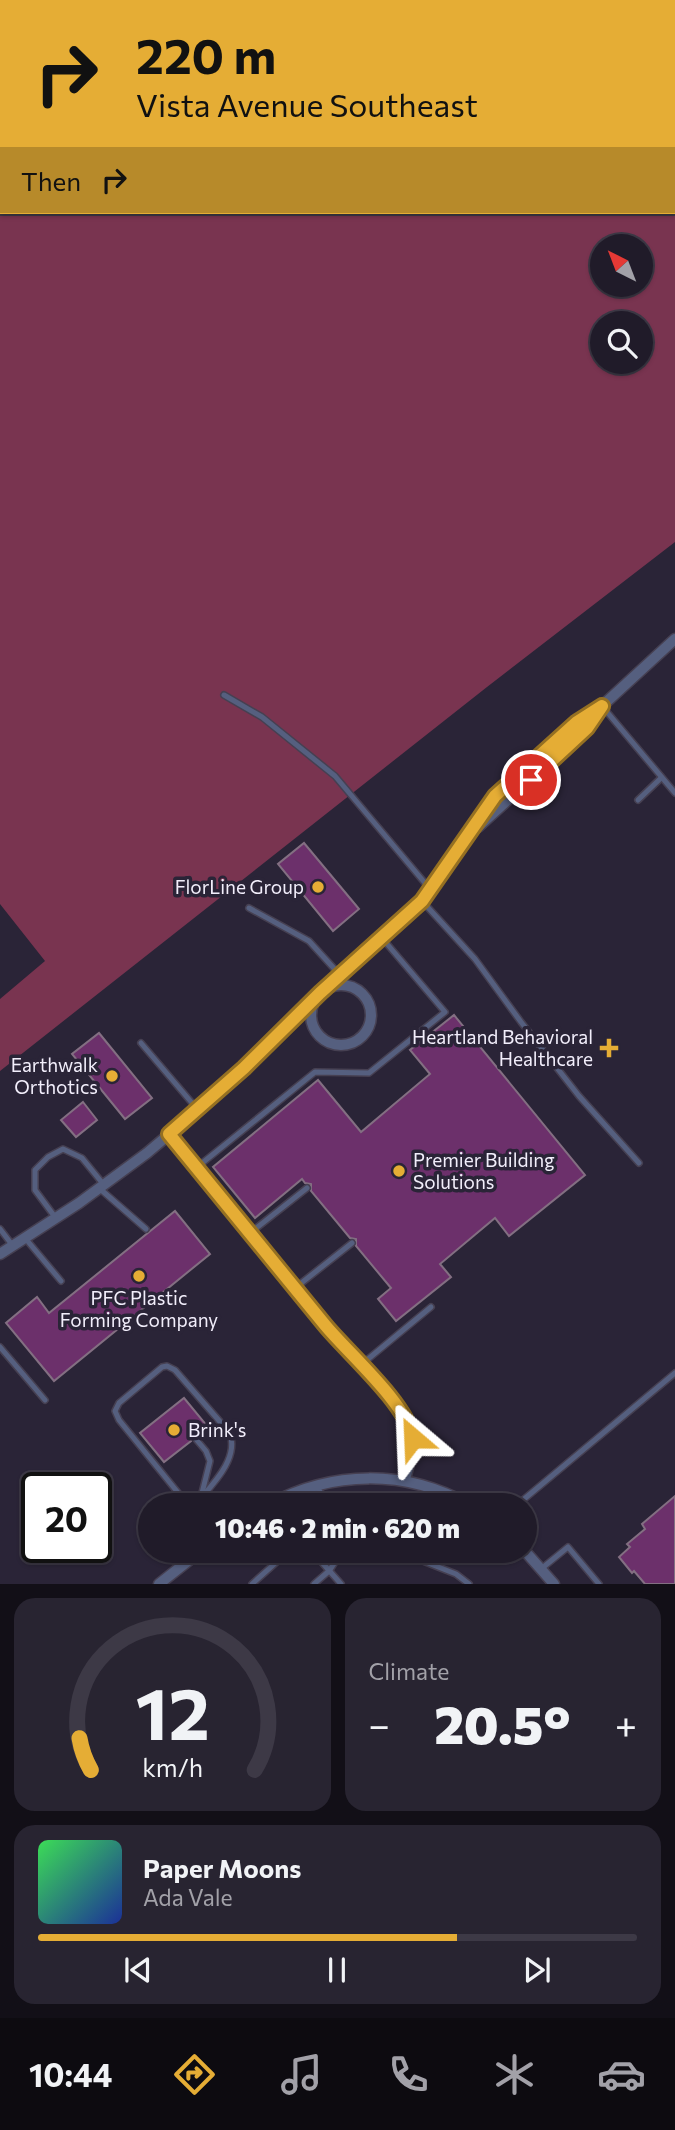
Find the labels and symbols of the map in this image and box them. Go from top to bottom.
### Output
north arrow [590,234,653,298]
pin [501,750,561,810]
place label: FlorLine Group [175,875,304,898]
marker: FlorLine Group [310,879,326,895]
place label: Heartland Behavioral Healthcare [412,1025,593,1070]
marker: Heartland Behavioral Healthcare [599,1038,619,1058]
place label: Earthwalk Orthotics [11,1053,98,1098]
marker: Earthwalk Orthotics [104,1068,120,1084]
place label: Premier Building Solutions [413,1148,555,1193]
marker: Premier Building Solutions [391,1163,407,1179]
marker: PFC Plastic Forming Company [131,1268,147,1284]
place label: PFC Plastic Forming Company [60,1286,218,1331]
position arrow [376,1401,450,1475]
place label: Brink's [188,1418,246,1441]
marker: Brink's [166,1422,182,1438]
speed limit sign: 20 [21,1472,112,1563]

